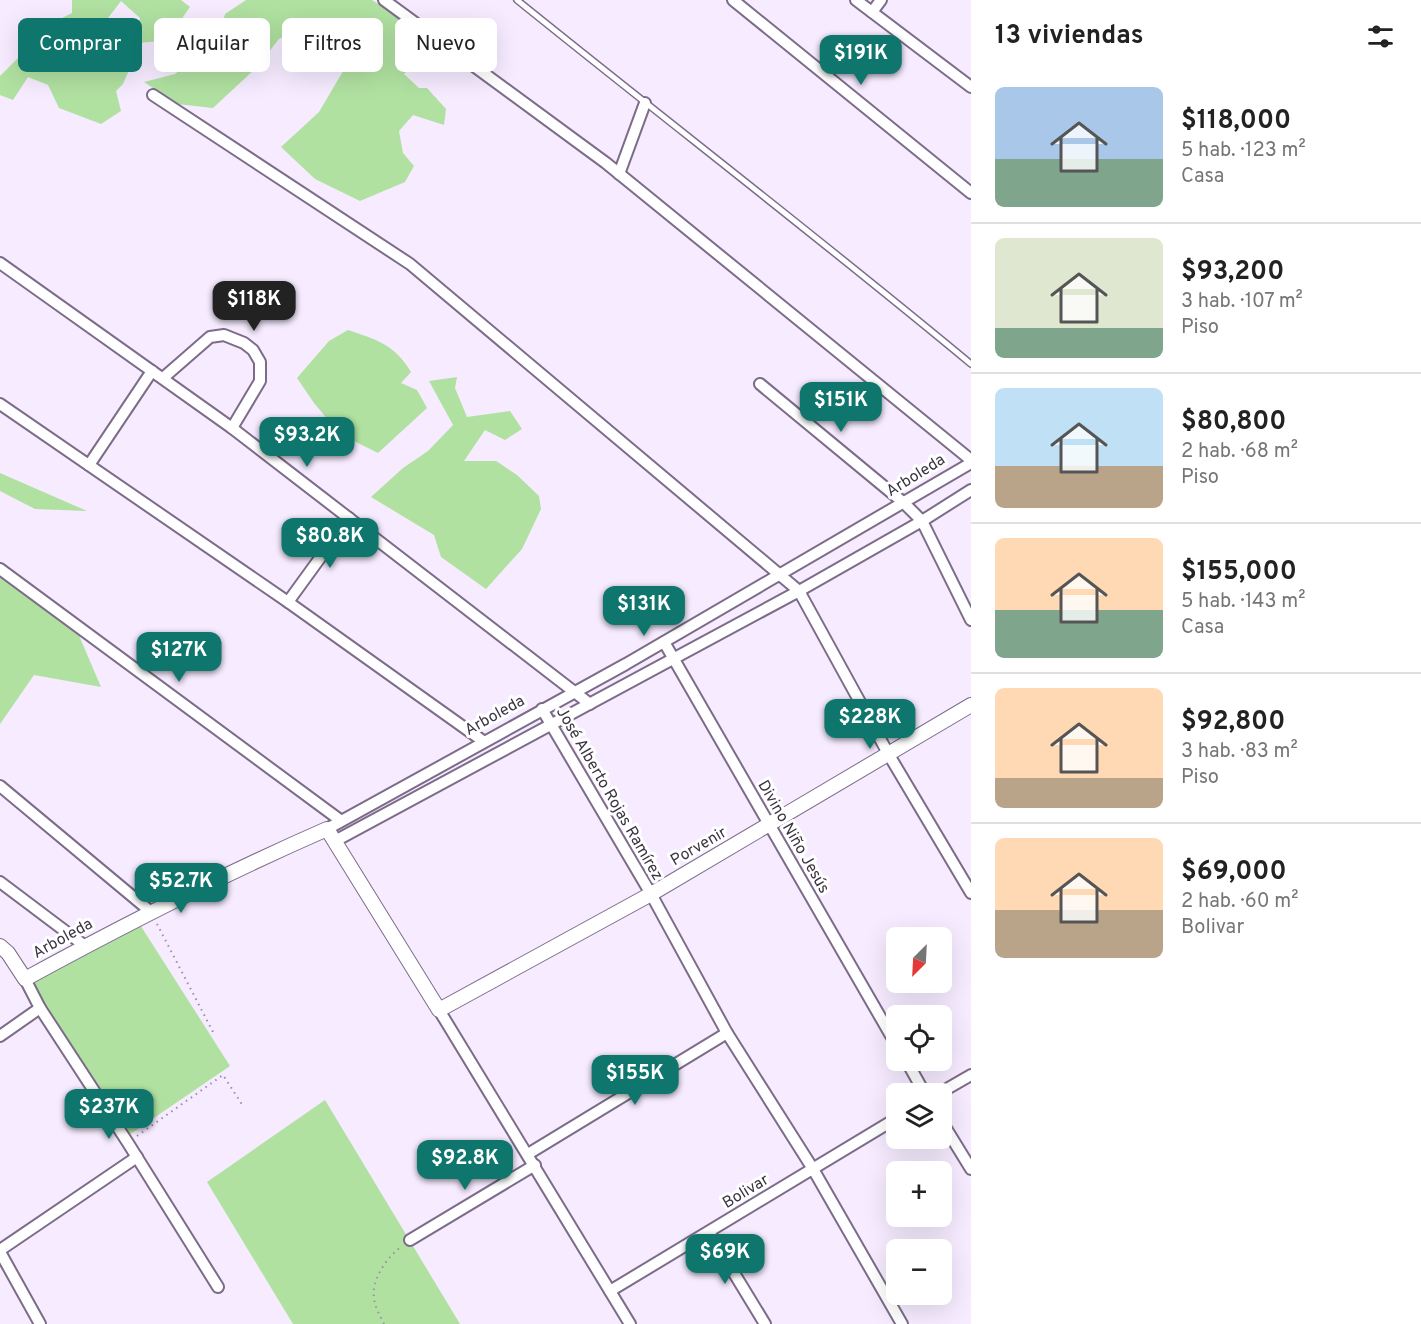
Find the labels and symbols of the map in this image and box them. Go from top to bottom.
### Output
pin: $191K [819,35,903,86]
pin: $118K [212,281,296,332]
pin: $151K [799,382,883,433]
pin: $93.2K [258,417,356,468]
street label: Arboleda [883,450,949,502]
pin: $80.8K [281,518,379,569]
pin: $131K [602,586,686,637]
pin: $127K [137,632,221,683]
street label: Arboleda [461,691,529,741]
pin: $228K [828,699,912,750]
street label: José Alberto Rojas Ramírez [551,704,667,884]
street label: Divino Niño Jesús [753,777,833,897]
street label: Porvenir [667,823,731,871]
pin: $52.7K [132,863,230,914]
street label: Arboleda [29,914,97,964]
north arrow [886,927,952,993]
pin: $155K [593,1055,677,1106]
pin: $237K [67,1089,151,1140]
pin: $92.8K [416,1140,514,1191]
street label: Bolivar [719,1170,773,1214]
pin: $69K [689,1234,761,1285]

